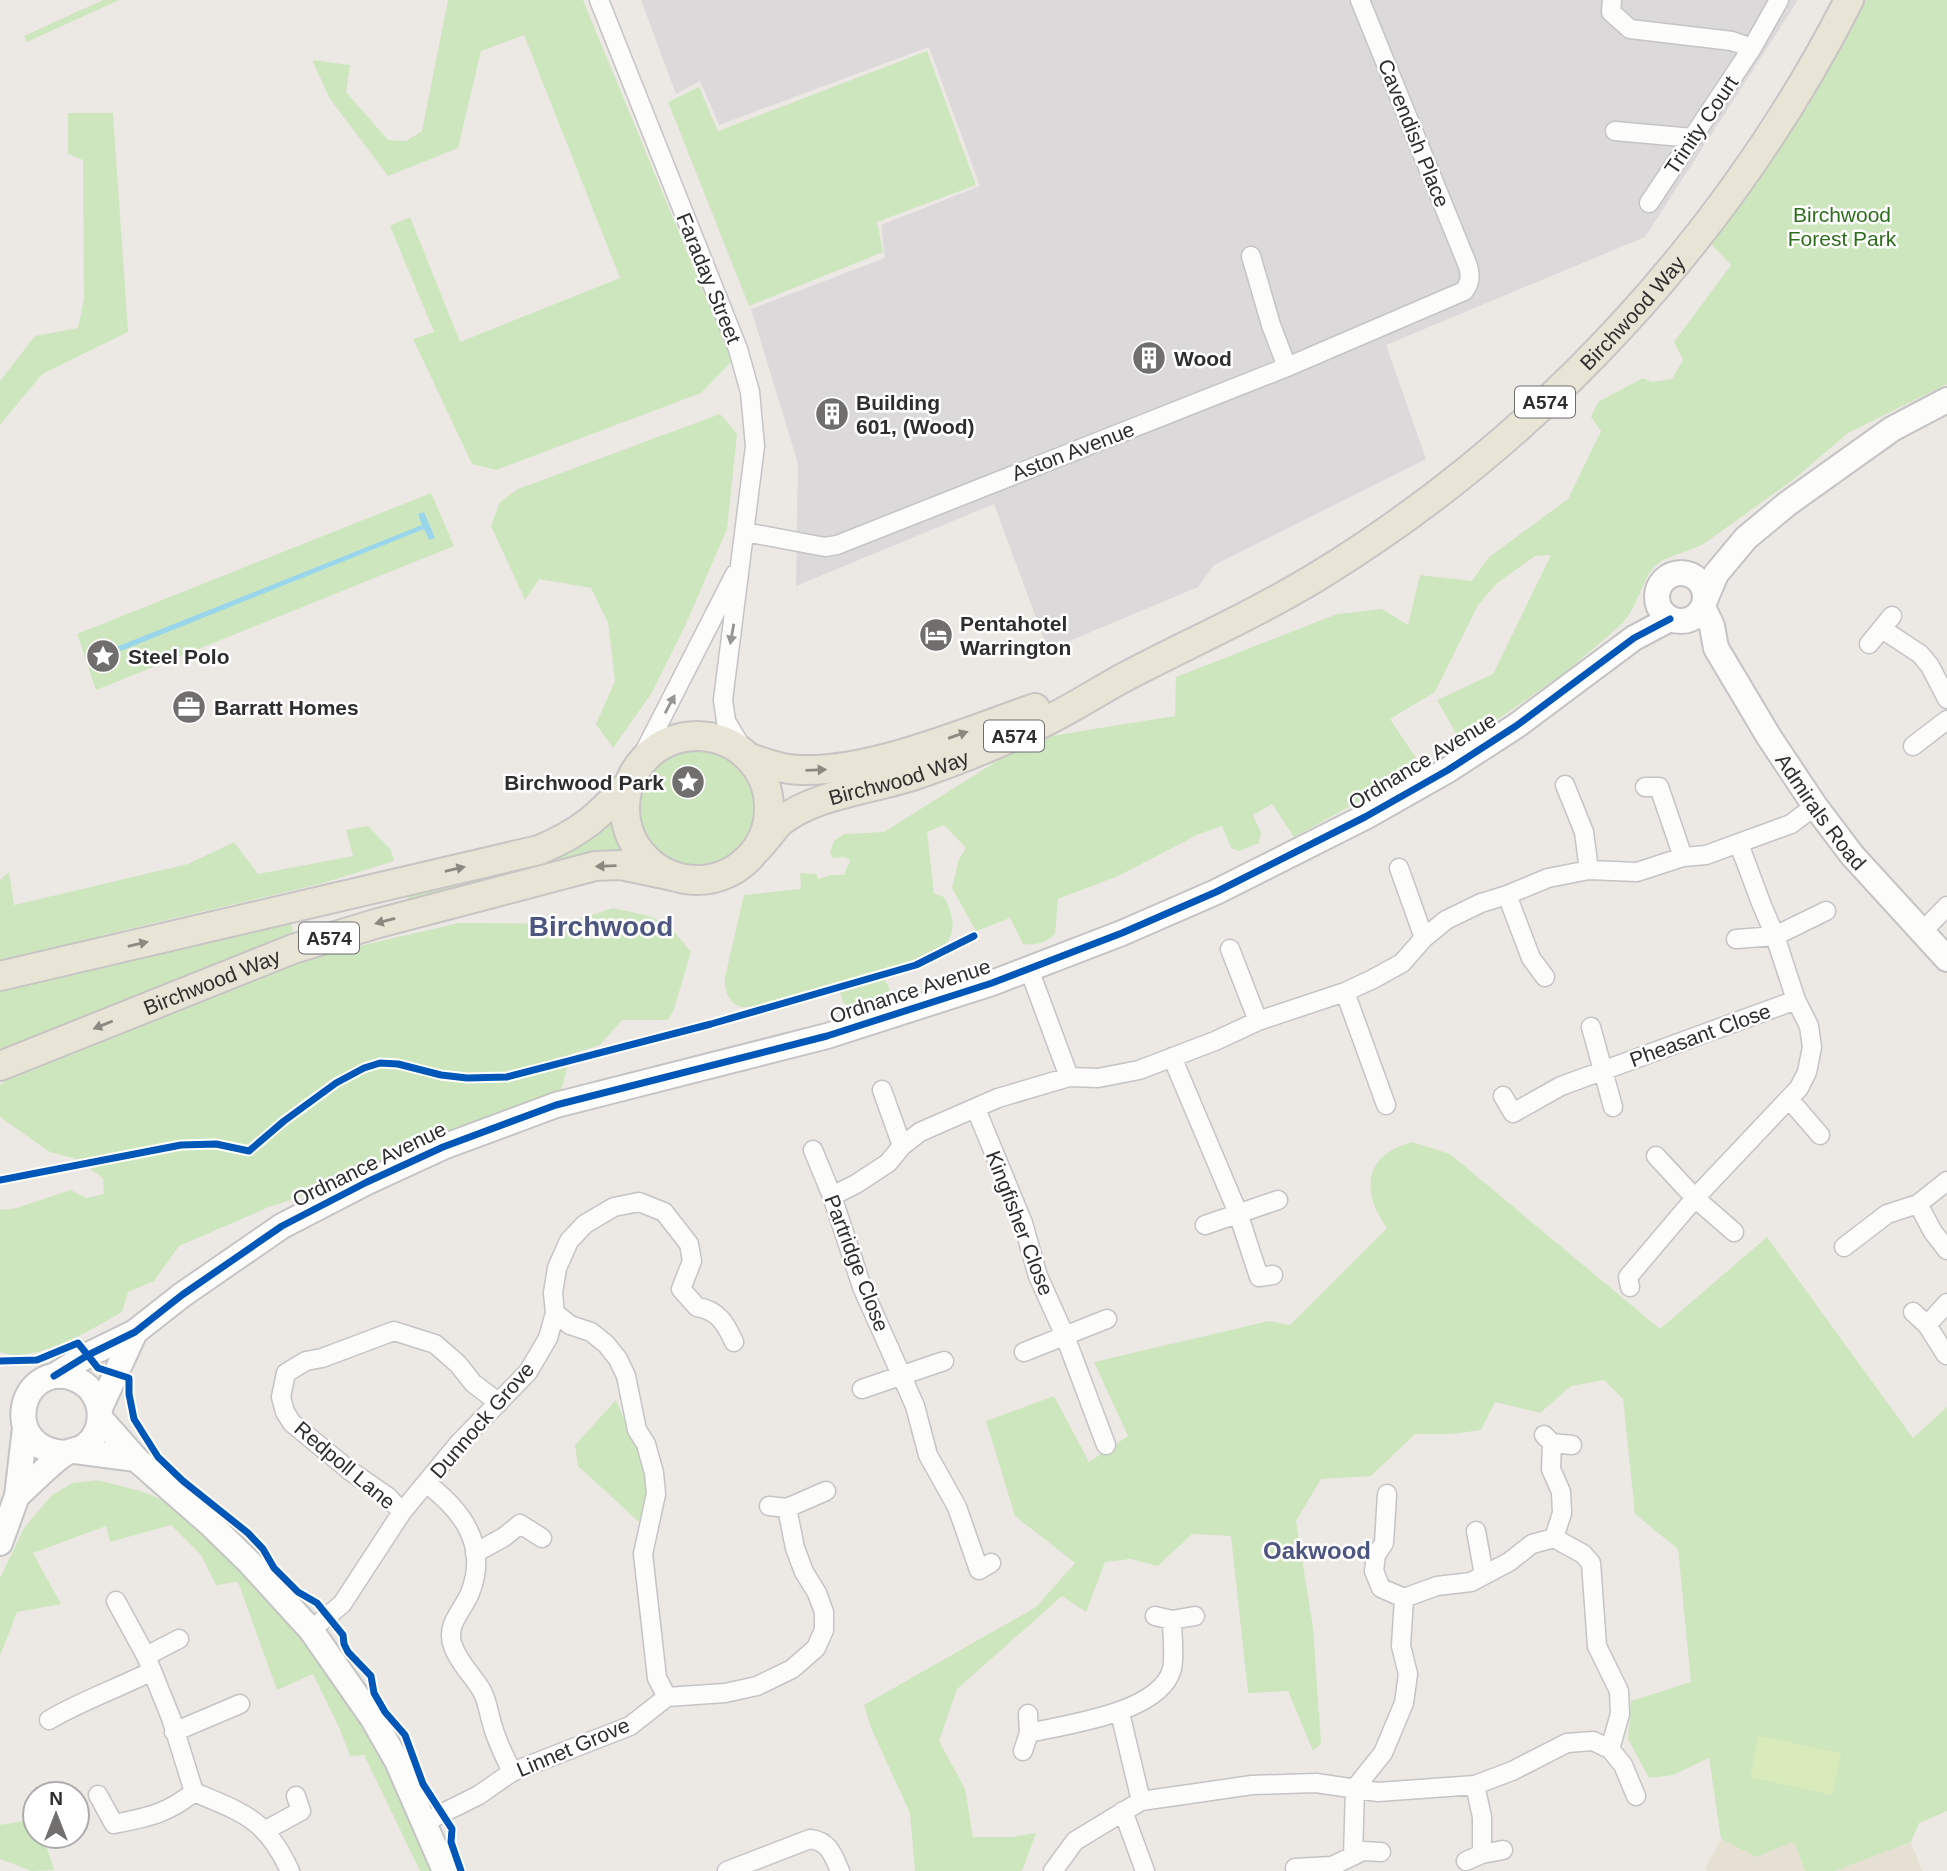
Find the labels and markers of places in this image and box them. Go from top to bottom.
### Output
building icon: Wood [1130,339,1168,377]
place label: Wood [1174,347,1232,370]
place label: Building 601, (Wood) [856,391,975,438]
building icon: Building 601, (Wood) [813,395,851,433]
place label: Pentahotel Warrington [960,612,1071,659]
hotel icon: Pentahotel Warrington [917,616,955,654]
place icon: Steel Polo [84,637,122,675]
place label: Steel Polo [128,645,230,668]
office icon: Barratt Homes [170,688,208,726]
place label: Barratt Homes [214,696,359,719]
place icon: Birchwood Park [669,763,707,801]
place label: Birchwood Park [504,771,664,794]

